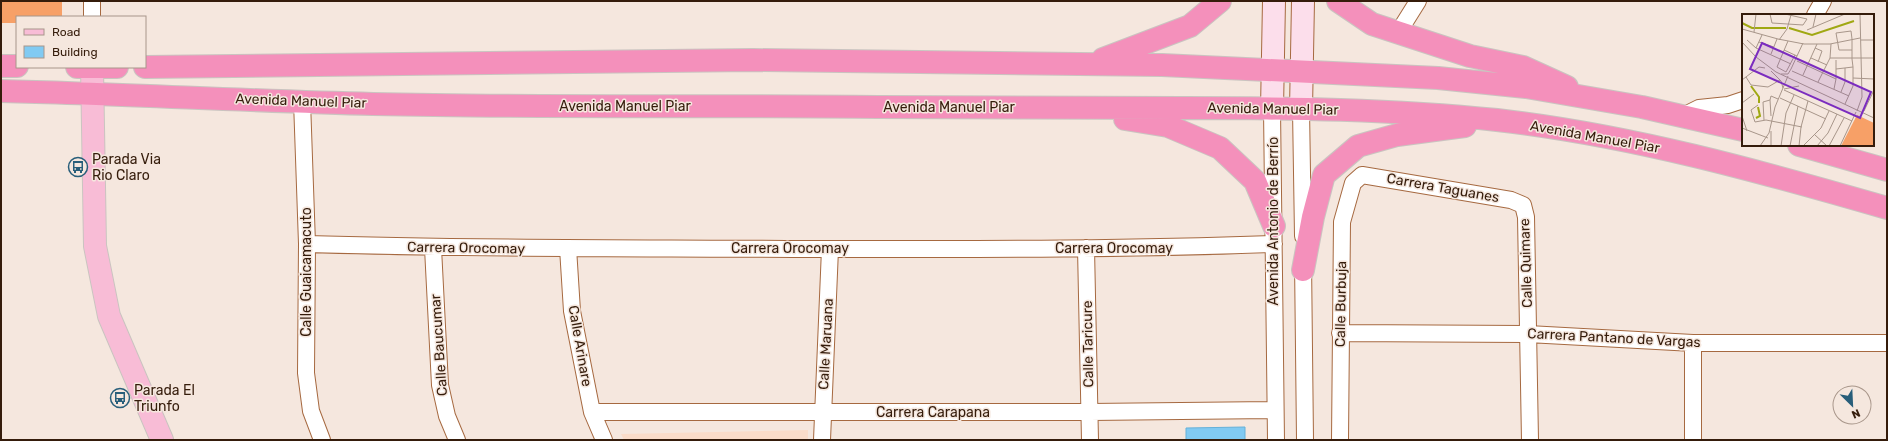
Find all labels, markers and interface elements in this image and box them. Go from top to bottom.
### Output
inset map [1742,14,1874,146]
legend [16,16,146,68]
text: Road [52,25,80,39]
text: Building [52,45,98,59]
street label: Avenida Manuel Piar [235,90,368,112]
street label: Avenida Manuel Piar [559,98,691,115]
street label: Avenida Manuel Piar [883,99,1015,116]
street label: Avenida Manuel Piar [1207,99,1340,119]
street label: Avenida Manuel Piar [1529,117,1662,157]
street label: Avenida Antonio de Berrío [1265,137,1282,305]
place label: Parada Via Rio Claro [92,151,161,184]
bus stop icon: Parada Via Rio Claro [67,156,89,178]
street label: Carrera Taguanes [1385,170,1501,206]
street label: Calle Guaicamacuto [298,207,315,337]
street label: Calle Quimare [1516,218,1536,308]
street label: Carrera Orocomay [407,238,525,258]
street label: Carrera Orocomay [731,240,849,257]
street label: Carrera Orocomay [1055,240,1173,257]
street label: Calle Burbuja [1332,261,1350,347]
street label: Calle Baucumar [427,293,451,397]
street label: Calle Maruana [815,298,837,390]
street label: Calle Taricure [1079,300,1097,388]
street label: Calle Arinare [565,304,596,388]
street label: Carrera Pantano de Vargas [1527,325,1701,351]
place label: Parada El Triunfo [134,382,195,415]
north arrow [1832,385,1872,425]
bus stop icon: Parada El Triunfo [109,387,131,409]
street label: Carrera Carapana [876,404,990,421]
text: N [1850,406,1862,421]

